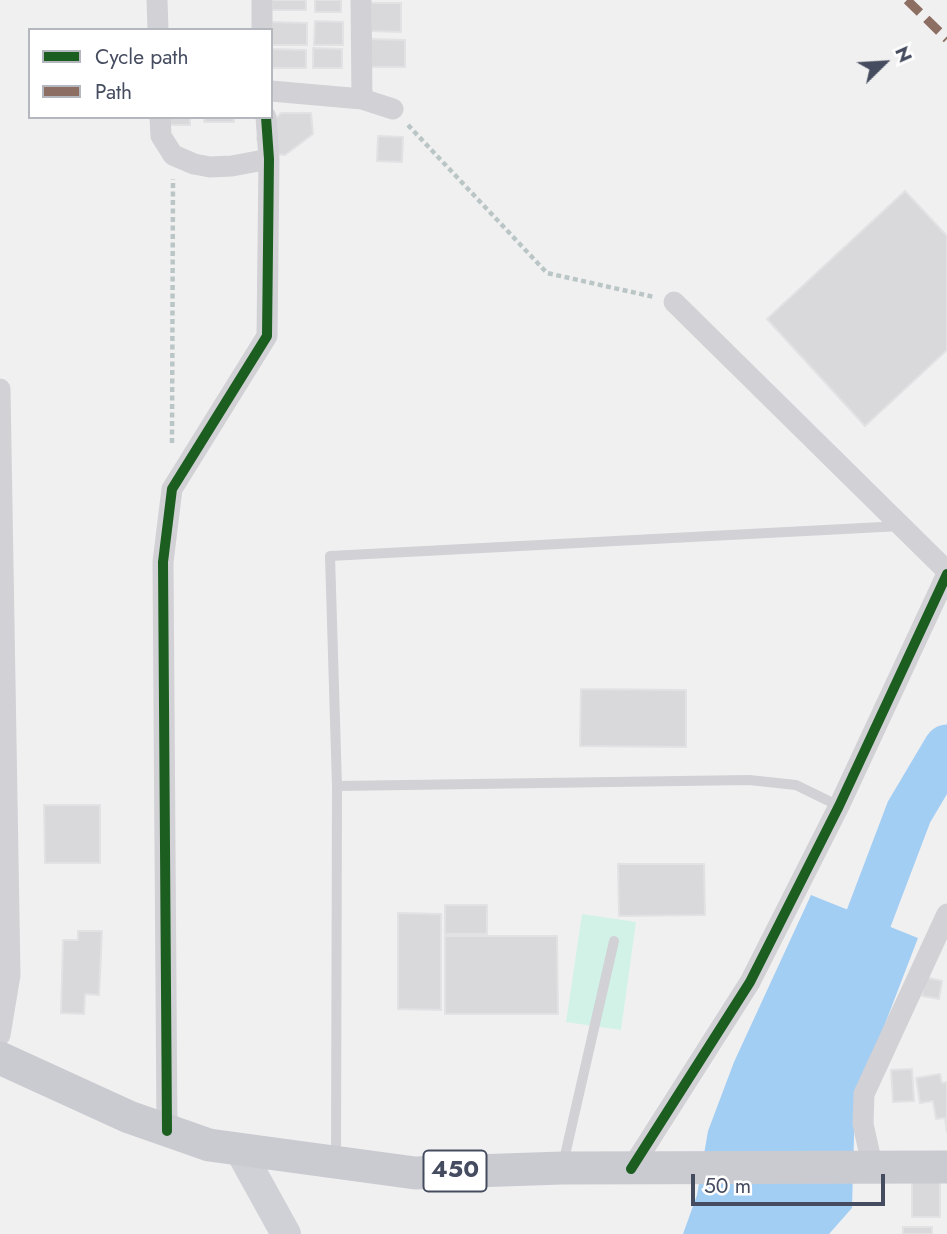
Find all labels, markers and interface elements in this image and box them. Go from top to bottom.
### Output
legend [28,28,273,119]
north arrow [849,28,919,98]
text: Cycle path [95,42,188,72]
text: N [888,42,919,67]
text: Path [95,77,132,107]
road number: 450 [424,1150,486,1191]
scale bar [695,1160,889,1204]
text: 50 m [704,1171,751,1201]

